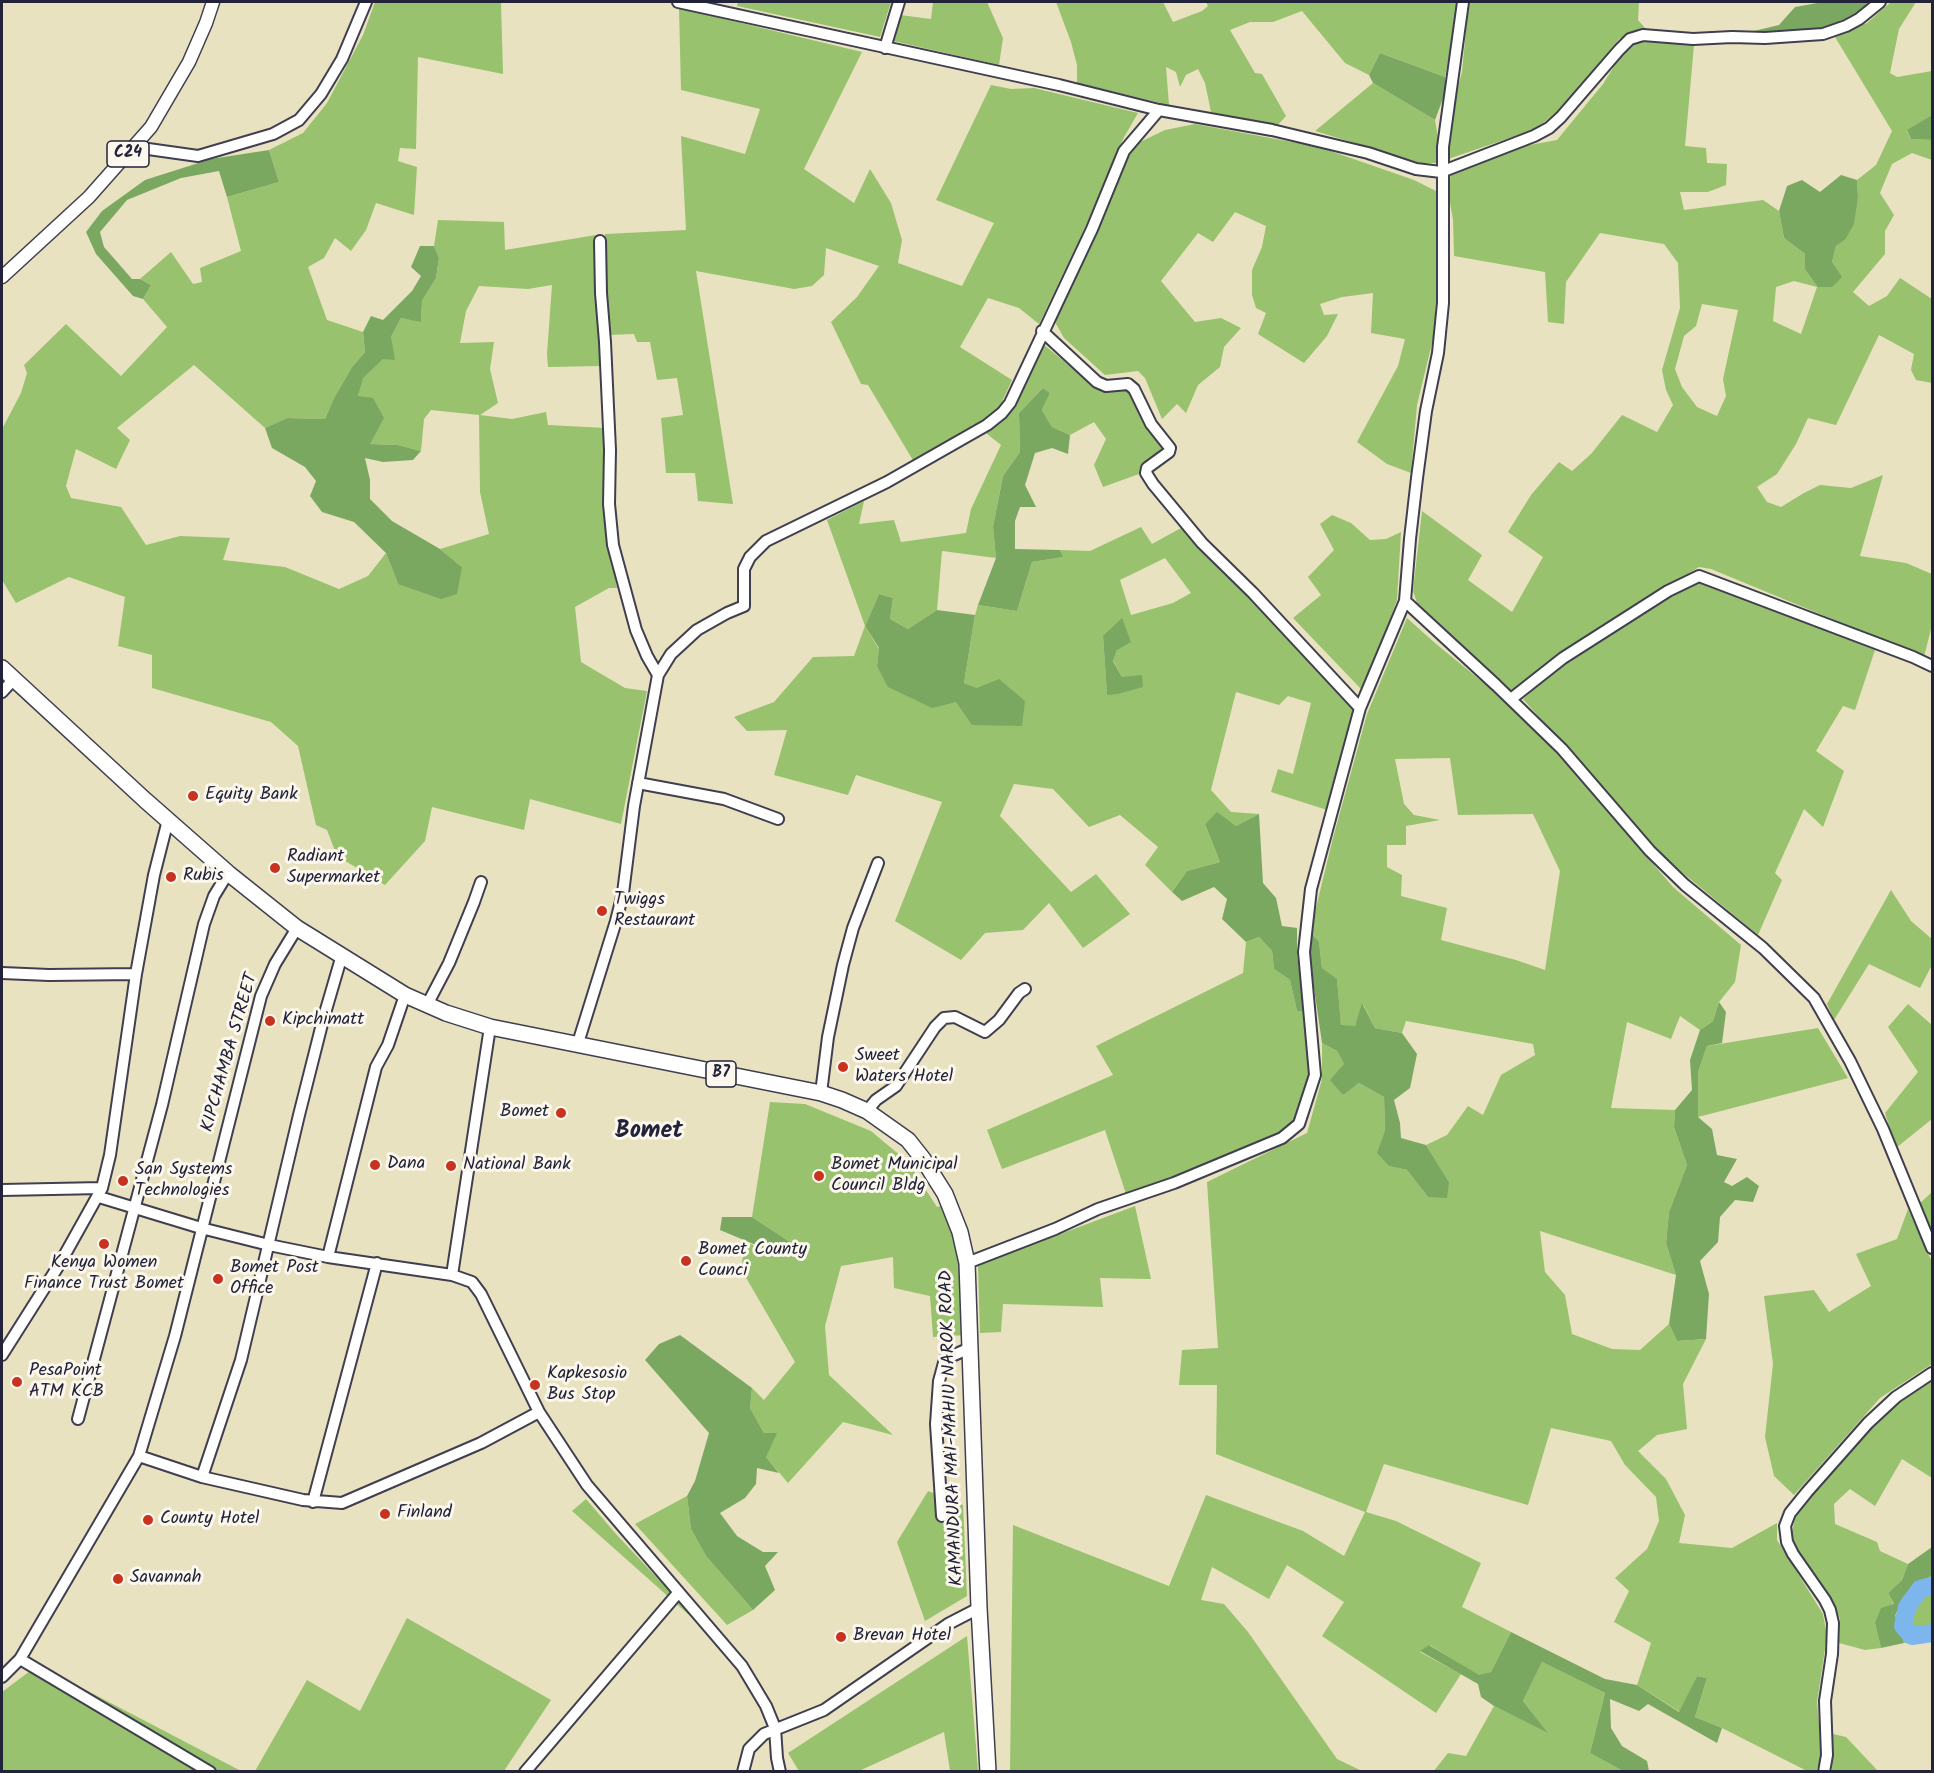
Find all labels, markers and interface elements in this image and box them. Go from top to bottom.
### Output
road number: C24 [107,141,149,167]
place label: Equity Bank [205,785,298,807]
marker: Equity Bank [186,789,200,803]
place label: Radiant Supermarket [287,847,380,890]
marker: Radiant Supermarket [268,861,282,875]
place label: Rubis [183,866,224,888]
marker: Rubis [164,870,178,884]
place label: Twiggs Restaurant [614,890,695,932]
marker: Twiggs Restaurant [595,904,609,918]
street label: KIPCHAMBA STREET [198,971,264,1135]
place label: Kipchimatt [282,1010,364,1032]
marker: Kipchimatt [263,1014,277,1028]
place label: Sweet Waters Hotel [855,1046,953,1088]
marker: Sweet Waters Hotel [836,1060,850,1074]
road number: B7 [706,1061,736,1087]
place label: Bomet [500,1102,549,1124]
marker: Bomet [554,1106,568,1120]
district label: Bomet [615,1119,683,1147]
place label: Dana [387,1154,425,1176]
place label: National Bank [463,1155,571,1177]
place label: Bomet Municipal Council Bldg [831,1155,958,1198]
marker: Dana [368,1158,382,1172]
marker: National Bank [444,1159,458,1173]
place label: San Systems Technologies [135,1160,233,1202]
marker: Bomet Municipal Council Bldg [812,1169,826,1183]
marker: San Systems Technologies [116,1174,130,1188]
marker: Kenya Women Finance Trust Bomet [97,1237,111,1251]
place label: Bomet County Counci [698,1240,807,1282]
place label: Kenya Women Finance Trust Bomet [24,1253,184,1296]
marker: Bomet County Counci [679,1254,693,1268]
place label: Bomet Post Office [230,1258,319,1300]
street label: KAMANDURA MAI-MAHIU NAROK ROAD [937,1270,969,1586]
marker: Bomet Post Office [211,1272,225,1286]
place label: PesaPoint ATM KCB [29,1361,104,1404]
place label: Kapkesosio Bus Stop [547,1364,627,1406]
marker: PesaPoint ATM KCB [10,1375,24,1389]
marker: Kapkesosio Bus Stop [528,1378,542,1392]
place label: Finland [397,1503,452,1525]
marker: Finland [378,1507,392,1521]
place label: County Hotel [160,1509,260,1531]
marker: County Hotel [141,1513,155,1527]
place label: Savannah [130,1568,201,1590]
marker: Savannah [111,1572,125,1586]
place label: Brevan Hotel [853,1626,951,1648]
marker: Brevan Hotel [834,1630,848,1644]

